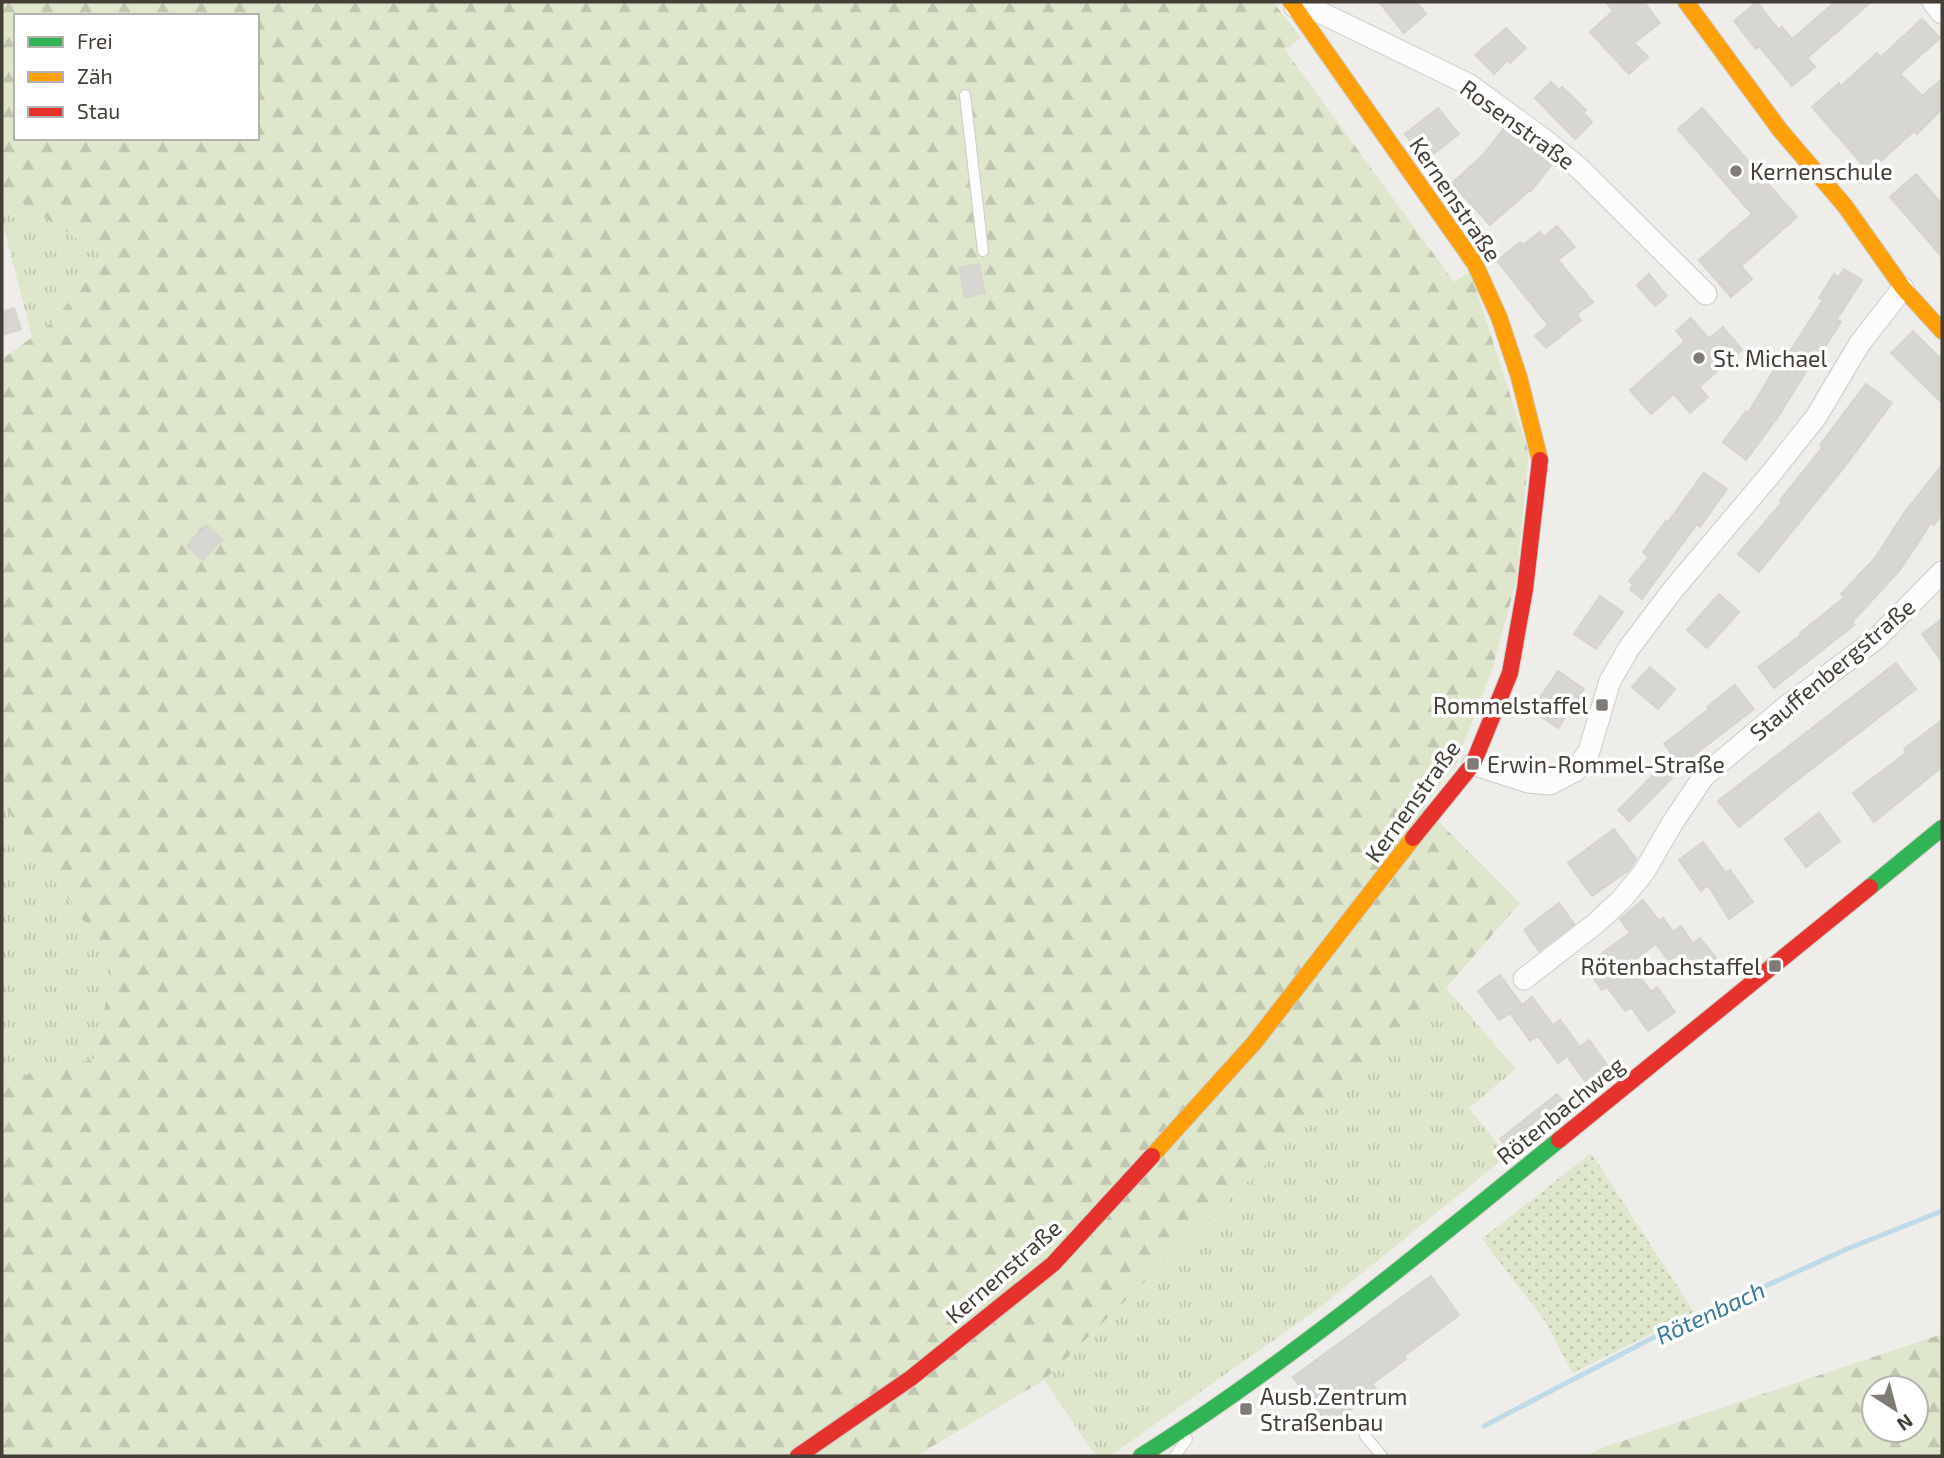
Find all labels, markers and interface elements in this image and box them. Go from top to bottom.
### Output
legend [14,14,259,140]
text: Frei [77,28,113,53]
text: Zäh [77,63,113,88]
street label: Rosenstraße [1455,73,1581,175]
text: Stau [77,98,120,123]
street label: Kernenstraße [1404,131,1508,267]
place label: Kernenschule [1750,157,1893,185]
marker: Kernenschule [1728,163,1744,179]
place label: St. Michael [1713,344,1827,372]
marker: St. Michael [1691,350,1707,366]
street label: Stauffenbergstraße [1744,592,1920,746]
place label: Rommelstaffel [1433,691,1588,719]
marker: Rommelstaffel [1594,697,1610,713]
street label: Kernenstraße [1358,734,1466,868]
place label: Erwin-Rommel-Straße [1487,750,1725,778]
marker: Erwin-Rommel-Straße [1465,756,1481,772]
place label: Rötenbachstaffel [1581,952,1761,980]
marker: Rötenbachstaffel [1767,958,1783,974]
street label: Rötenbachweg [1491,1050,1630,1170]
street label: Kernenstraße [939,1213,1067,1329]
water label: Rötenbach [1651,1274,1769,1350]
north arrow [1860,1374,1930,1444]
place label: Ausb.Zentrum Straßenbau [1260,1382,1407,1436]
marker: Ausb.Zentrum Straßenbau [1238,1401,1254,1417]
text: N [1893,1410,1918,1436]

